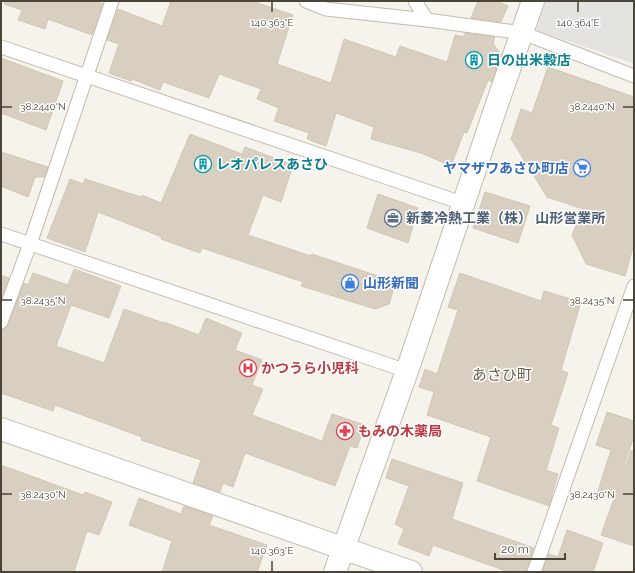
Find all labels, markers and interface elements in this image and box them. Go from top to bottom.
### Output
text: 140.363°E [251,17,293,28]
text: 140.364°E [556,17,600,28]
building icon: 日の出米穀店 [464,50,484,70]
place label: 日の出米穀店 [487,52,571,68]
text: 38.2440°N [20,101,66,112]
text: 38.2440°N [569,101,615,112]
building icon: レオパレスあさひ [193,154,213,174]
place label: レオパレスあさひ [216,156,328,172]
supermarket icon: ヤマザワあさひ町店 [572,158,592,178]
place label: ヤマザワあさひ町店 [443,160,569,176]
office icon: 新菱冷熱工業（株） 山形営業所 [383,208,403,228]
place label: 新菱冷熱工業（株） 山形営業所 [406,210,605,226]
shop icon: 山形新聞 [340,273,360,293]
place label: 山形新聞 [363,275,419,291]
text: 38.2435°N [21,295,66,306]
text: 38.2435°N [570,295,615,306]
hospital icon: かつうら小児科 [238,358,258,378]
place label: かつうら小児科 [261,360,359,376]
district label: あさひ町 [472,366,532,384]
pharmacy icon: もみの木薬局 [335,421,355,441]
place label: もみの木薬局 [358,423,442,439]
text: 38.2430°N [20,489,66,500]
text: 38.2430°N [569,489,615,500]
scale bar [495,535,565,561]
text: 20 m [501,542,529,556]
text: 140.363°E [251,545,293,556]

